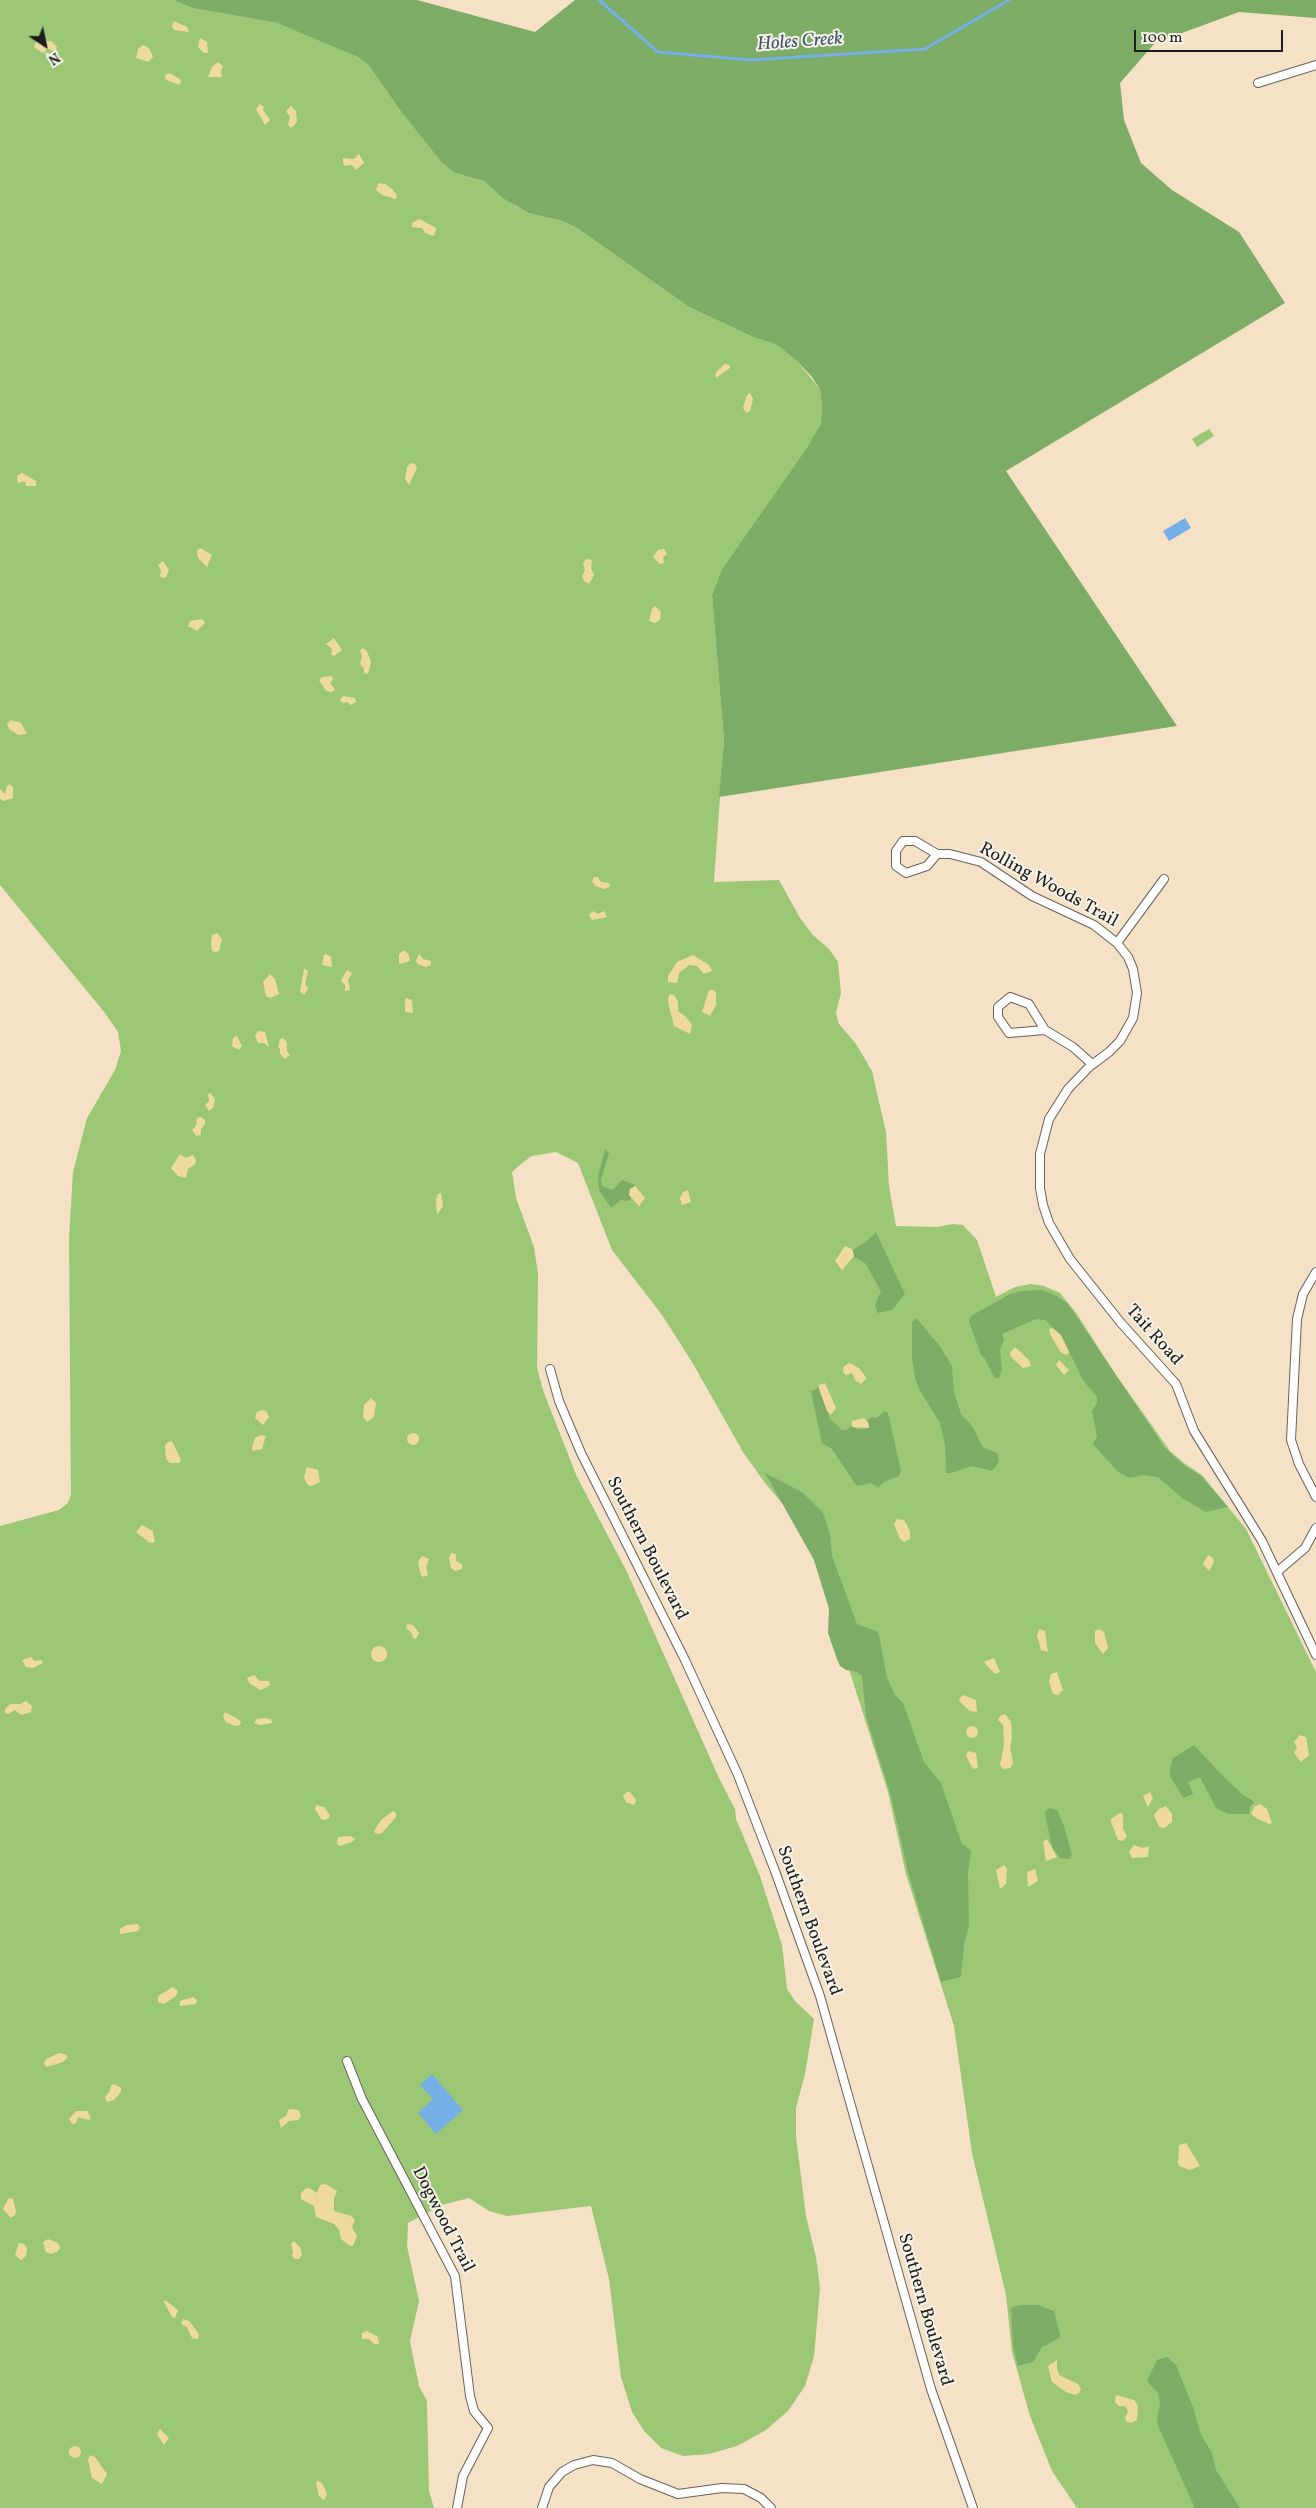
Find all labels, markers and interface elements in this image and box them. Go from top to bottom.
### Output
north arrow [20,20,70,70]
scale bar [1136,20,1285,52]
text: 100 m [1142,28,1182,49]
water label: Holes Creek [756,29,844,57]
text: N [44,47,63,69]
street label: Rolling Woods Trail [975,839,1121,933]
street label: Tait Road [1120,1301,1186,1371]
street label: Southern Boulevard [601,1474,691,1624]
street label: Southern Boulevard [771,1843,845,1999]
street label: Dogwood Trail [406,2164,478,2276]
street label: Southern Boulevard [892,2231,956,2389]

